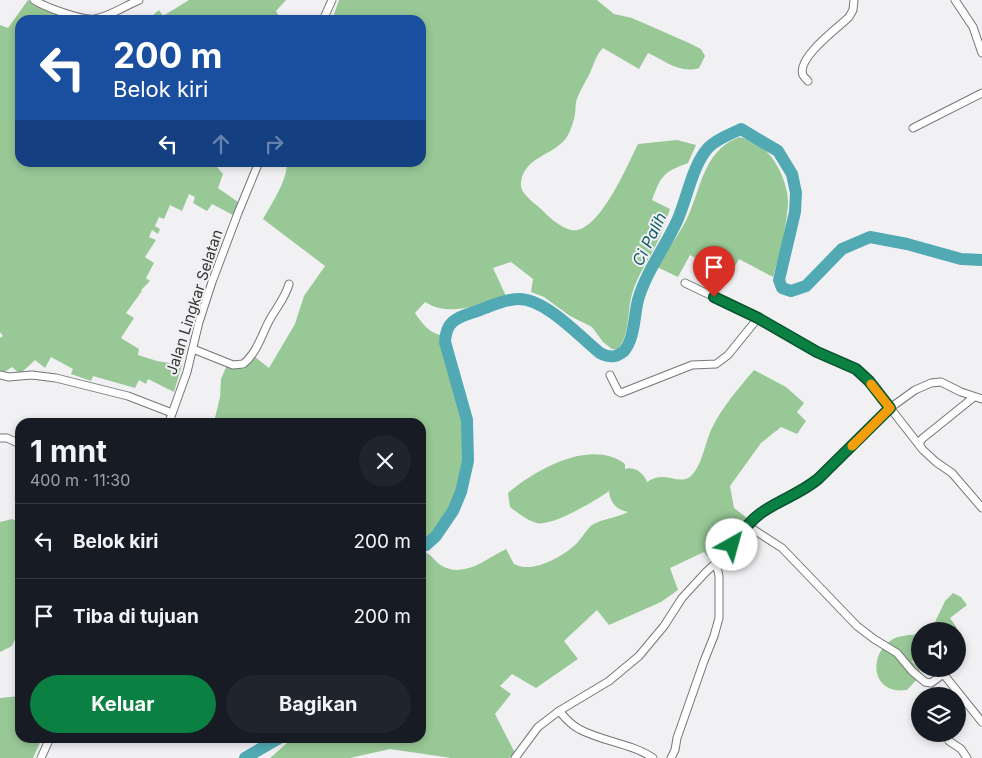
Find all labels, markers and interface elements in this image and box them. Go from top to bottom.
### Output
text: 200 m [113,34,222,76]
icon: left [30,35,95,100]
text: Belok kiri [113,76,208,102]
icon: left [154,130,182,158]
icon: ahead [207,130,235,158]
icon: right [260,130,288,158]
water label: Ci Palih [627,209,671,269]
street label: Jalan Lingkar Selatan [162,227,226,377]
pin [693,246,735,297]
icon: arrive [700,253,728,281]
text: 1 mnt [30,433,107,469]
button: close [359,435,411,487]
text: 400 m · 11:30 [30,470,130,490]
position arrow [705,518,757,570]
icon: left [30,527,58,555]
text: Belok kiri [73,530,158,553]
text: 200 m [353,530,411,553]
icon: arrive [30,602,58,630]
text: Tiba di tujuan [73,605,199,628]
text: 200 m [353,605,411,628]
map controls [911,622,966,742]
button: sound [911,622,966,677]
button: Keluar [30,675,216,733]
button: Bagikan [226,675,411,733]
button: layers [911,687,966,742]

